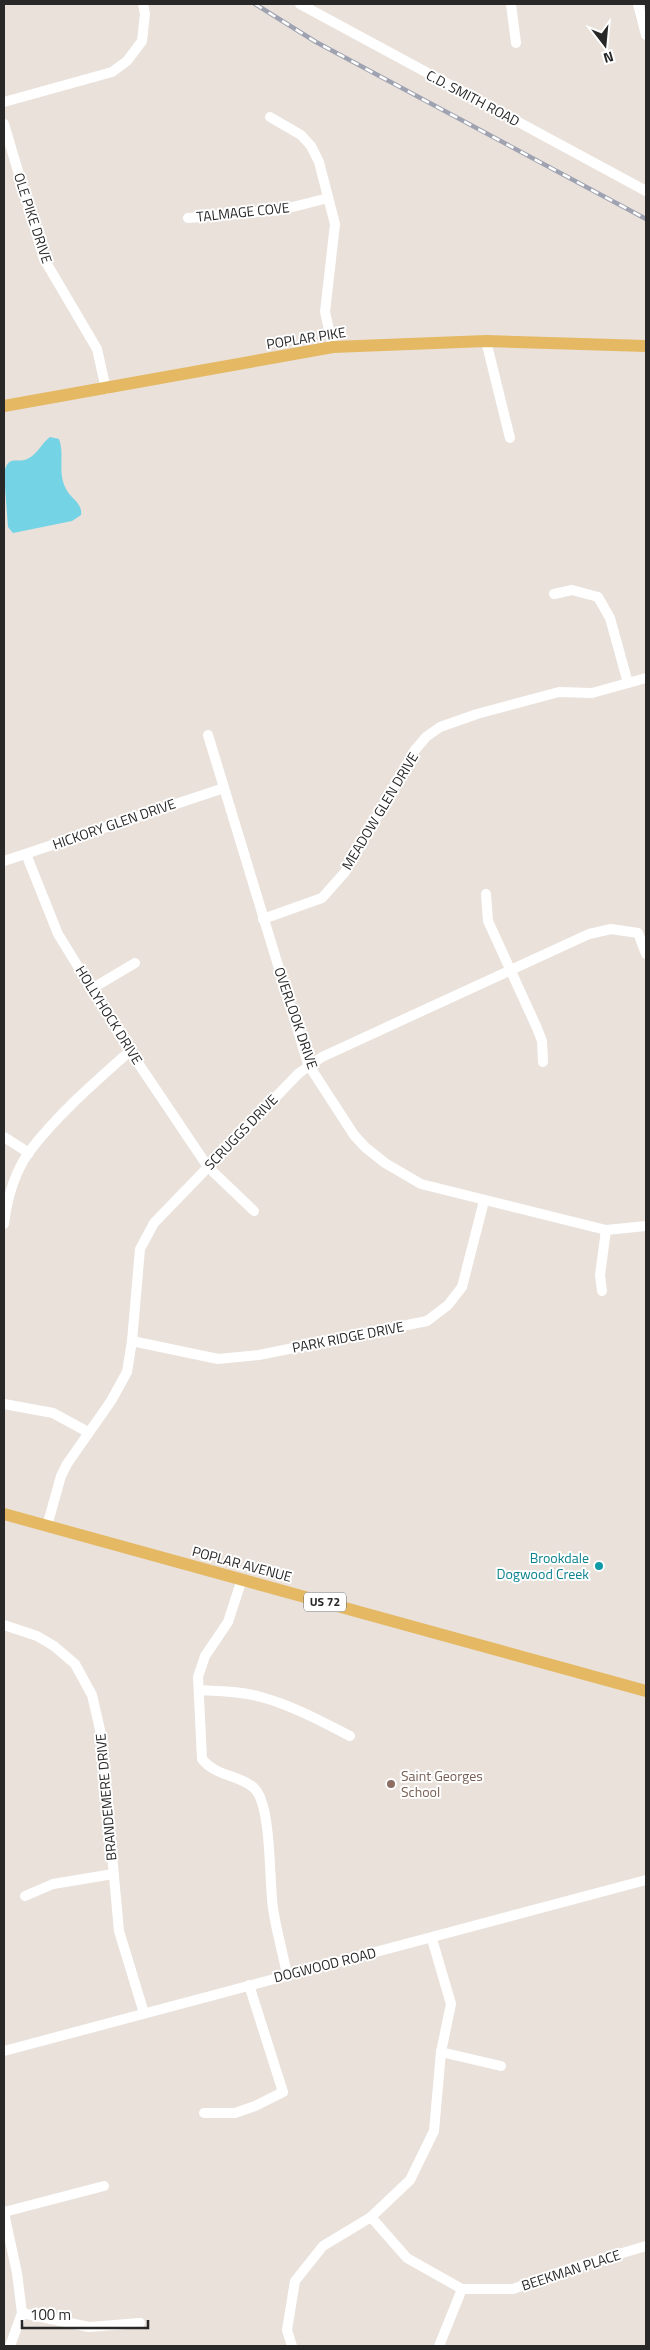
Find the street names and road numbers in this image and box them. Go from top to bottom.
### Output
street label: C.D. SMITH ROAD [423,64,524,131]
street label: OLE PIKE DRIVE [9,170,58,266]
street label: TALMAGE COVE [195,196,291,227]
street label: POPLAR PIKE [265,321,347,354]
street label: MEADOW GLEN DRIVE [336,748,423,874]
street label: HICKORY GLEN DRIVE [49,793,178,854]
street label: HOLLYHOCK DRIVE [71,961,148,1068]
street label: OVERLOOK DRIVE [269,964,324,1072]
street label: SCRUGGS DRIVE [199,1089,282,1174]
street label: PARK RIDGE DRIVE [290,1315,406,1358]
street label: POPLAR AVENUE [190,1540,295,1587]
road number: US 72 [304,1592,346,1611]
street label: BRANDEMERE DRIVE [89,1732,122,1862]
street label: DOGWOOD ROAD [271,1942,378,1987]
street label: BEEKMAN PLACE [518,2244,623,2295]

